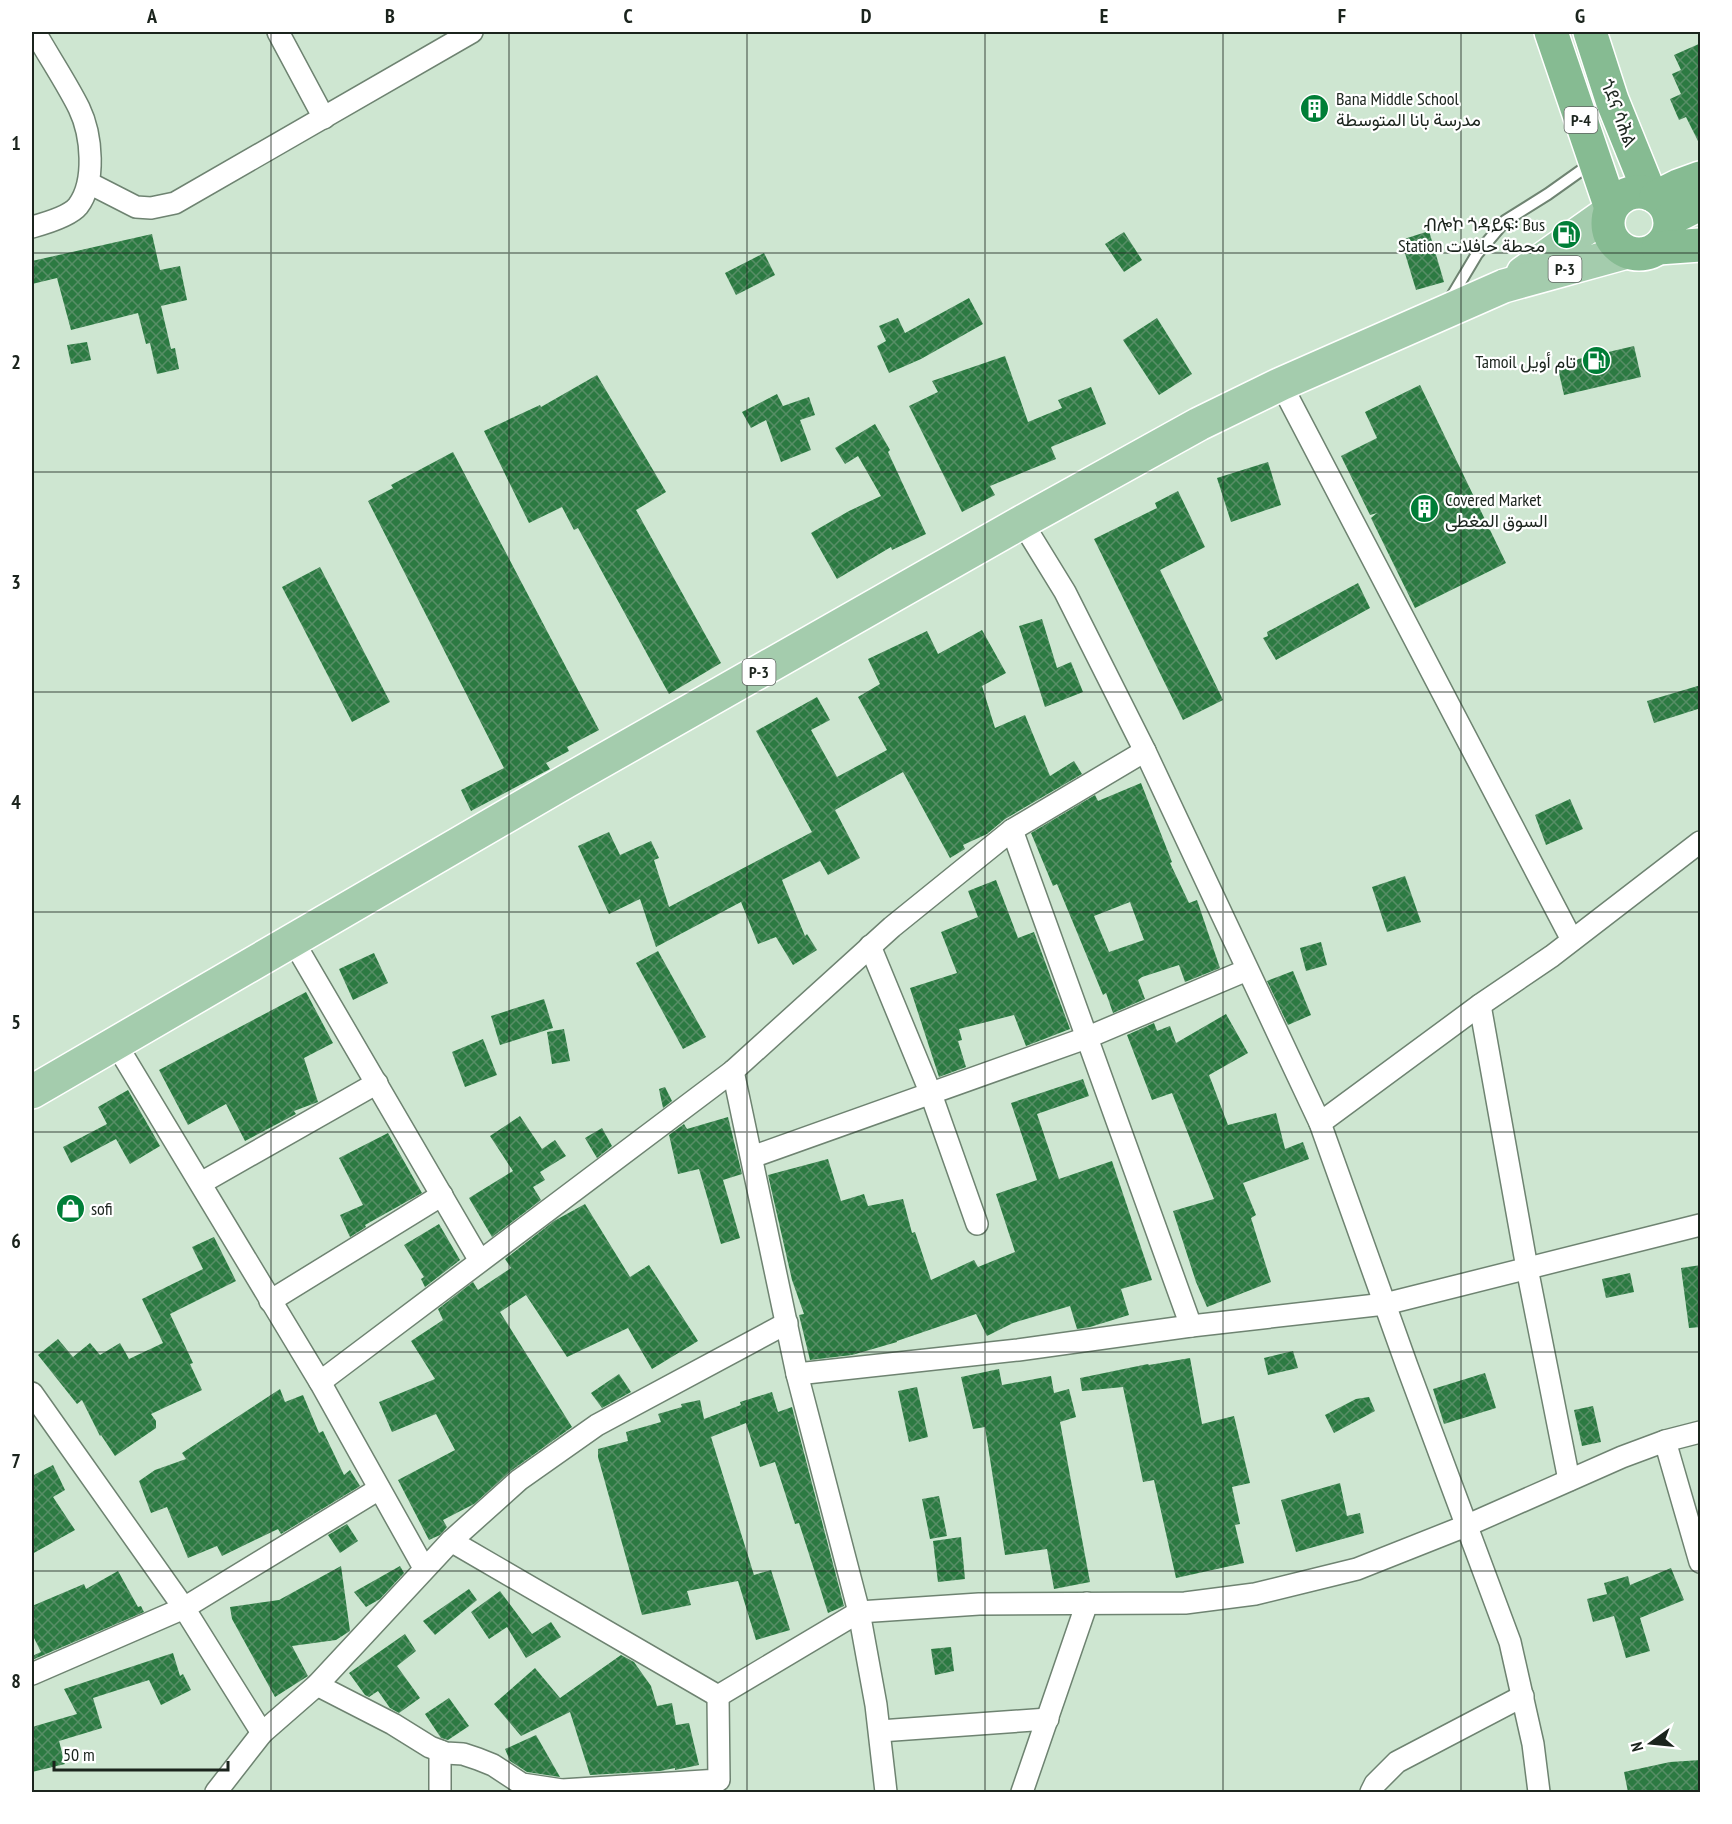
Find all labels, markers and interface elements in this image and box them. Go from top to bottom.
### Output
text: A [146,3,158,29]
text: B [385,3,395,29]
text: C [623,3,633,29]
text: D [861,3,872,29]
text: E [1100,3,1108,29]
text: F [1338,3,1346,29]
text: G [1575,3,1585,29]
street label: ጎደና ሳሕል [1596,76,1642,150]
place label: Bana Middle School مدرسة بانا المتوسطة [1336,87,1481,131]
building icon: Bana Middle School مدرسة بانا المتوسطة [1299,92,1331,124]
road number: P-4 [1564,107,1598,133]
text: 1 [11,130,21,156]
place label: ብሎኮ ጎዳይፍ፡ Bus Station محطة حافلات [1398,213,1545,257]
fuel station icon: ብሎኮ ጎዳይፍ፡ Bus Station محطة حافلات [1550,218,1582,250]
road number: P-3 [1548,256,1582,282]
fuel station icon: Tamoil تام أويل [1581,345,1613,377]
text: 2 [11,349,21,375]
place label: Tamoil تام أويل [1475,350,1576,374]
place label: Covered Market السوق المغطى [1445,488,1548,532]
building icon: Covered Market السوق المغطى [1408,493,1440,525]
text: 3 [11,569,21,595]
road number: P-3 [742,659,776,685]
text: 4 [11,789,21,815]
text: 5 [11,1009,21,1035]
shop icon: sofi [54,1192,86,1224]
place label: sofi [91,1197,113,1220]
text: 6 [11,1228,21,1254]
text: 7 [11,1448,21,1474]
text: 8 [11,1668,21,1694]
north arrow [1621,1713,1681,1773]
scale bar [54,1734,228,1772]
text: N [1626,1740,1647,1754]
text: 50 m [63,1743,95,1766]

